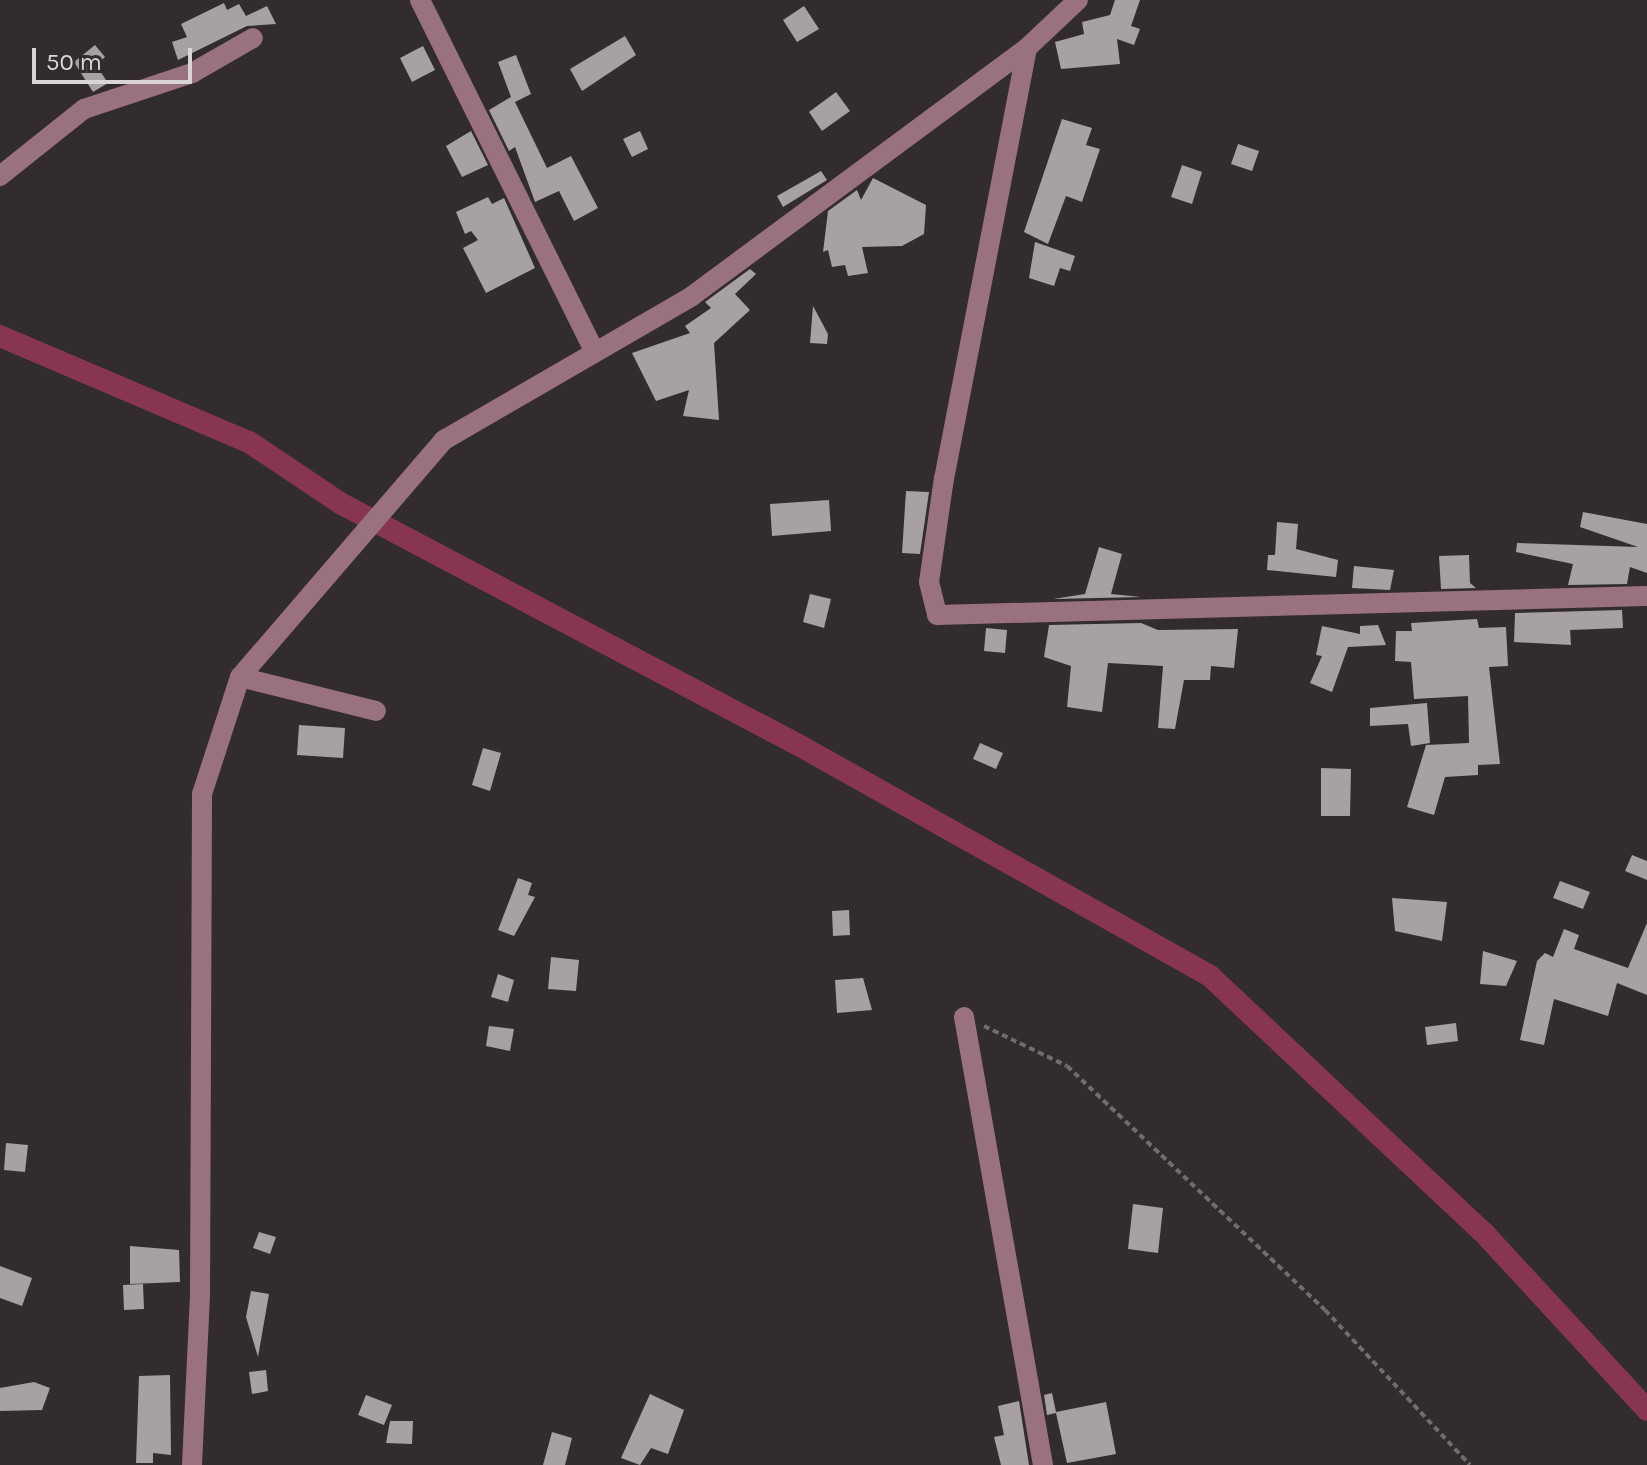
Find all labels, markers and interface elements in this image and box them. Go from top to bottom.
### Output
scale bar [36,32,196,82]
text: 50 m [46,48,102,76]

